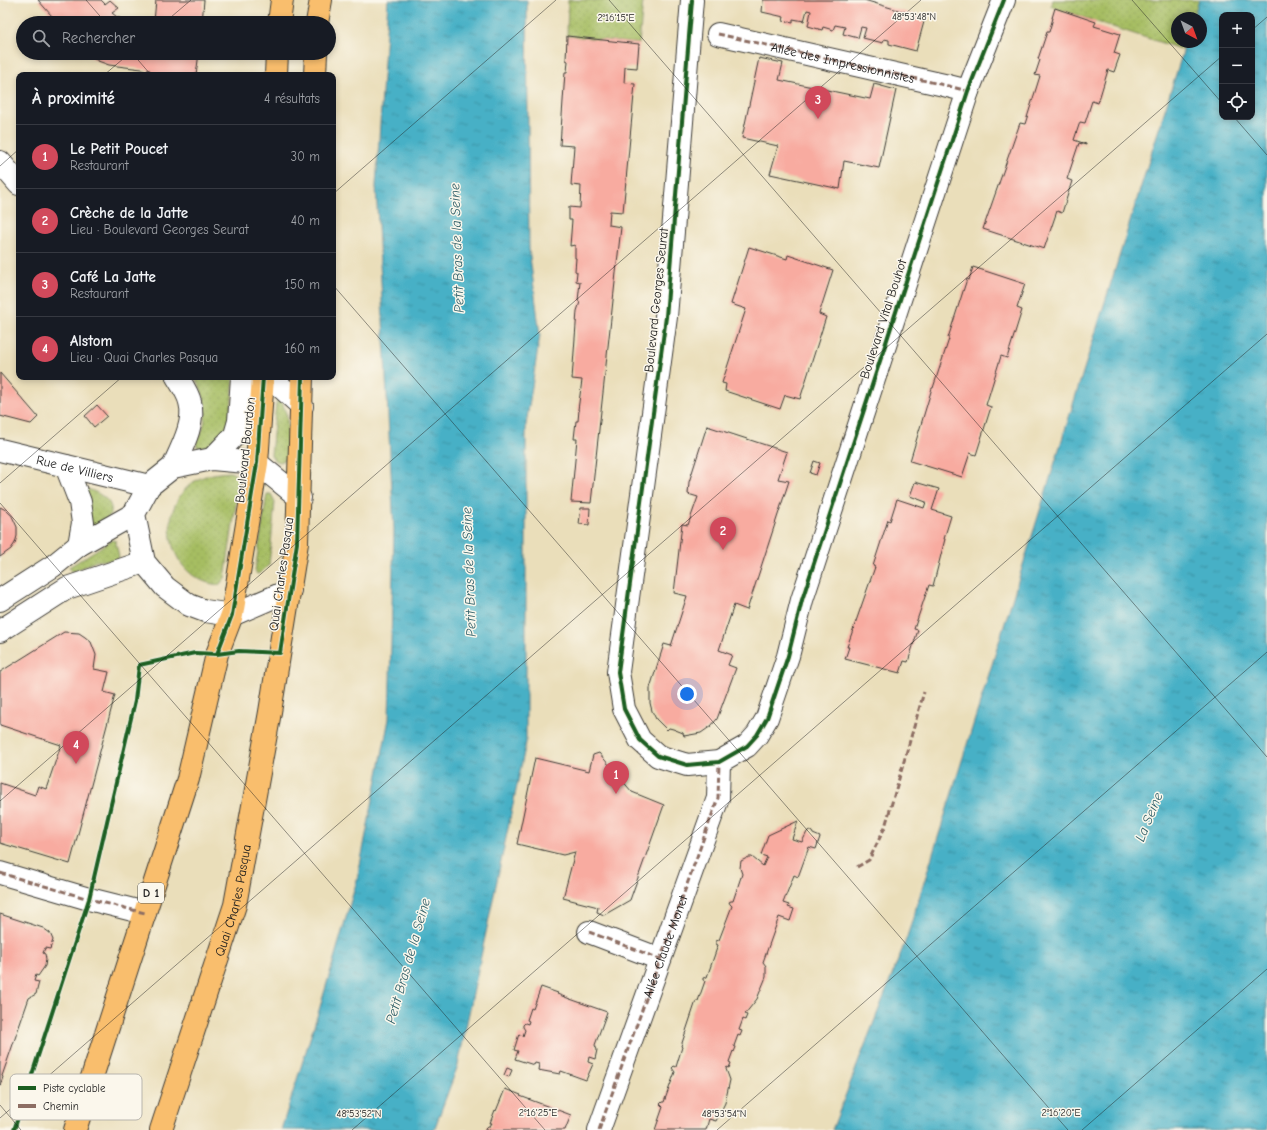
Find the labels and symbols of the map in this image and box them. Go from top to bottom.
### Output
text: 48°53'48"N [892,11,936,23]
text: 2°16'15"E [597,12,635,24]
north arrow [1171,12,1207,48]
street label: Allée des Impressionnistes [770,39,916,86]
pin: 3 [805,86,831,119]
water label: Petit Bras de la Seine [446,183,468,313]
street label: Boulevard Georges Seurat [641,226,671,373]
street label: Boulevard Vital Bouhot [857,256,910,381]
street label: Boulevard Bourdon [232,396,258,504]
street label: Rue de Villiers [35,452,115,485]
water label: Petit Bras de la Seine [458,507,480,637]
street label: Quai Charles Pasqua [266,516,296,632]
pin: 2 [710,517,736,550]
your location [677,684,697,704]
pin: 4 [63,731,89,764]
pin: 1 [603,761,629,794]
water label: La Seine [1131,790,1167,844]
street label: Quai Charles Pasqua [211,843,253,958]
road number: D 1 [138,883,164,903]
street label: Allée Claude Monet [640,892,690,1000]
water label: Petit Bras de la Seine [382,896,434,1026]
legend [10,1074,142,1120]
text: Piste cyclable [43,1082,106,1095]
text: Chemin [43,1100,79,1113]
text: 2°16'25"E [519,1107,557,1119]
text: 2°16'20"E [1041,1107,1081,1119]
text: 48°53'52"N [337,1108,381,1120]
text: 48°53'54"N [702,1108,746,1120]

